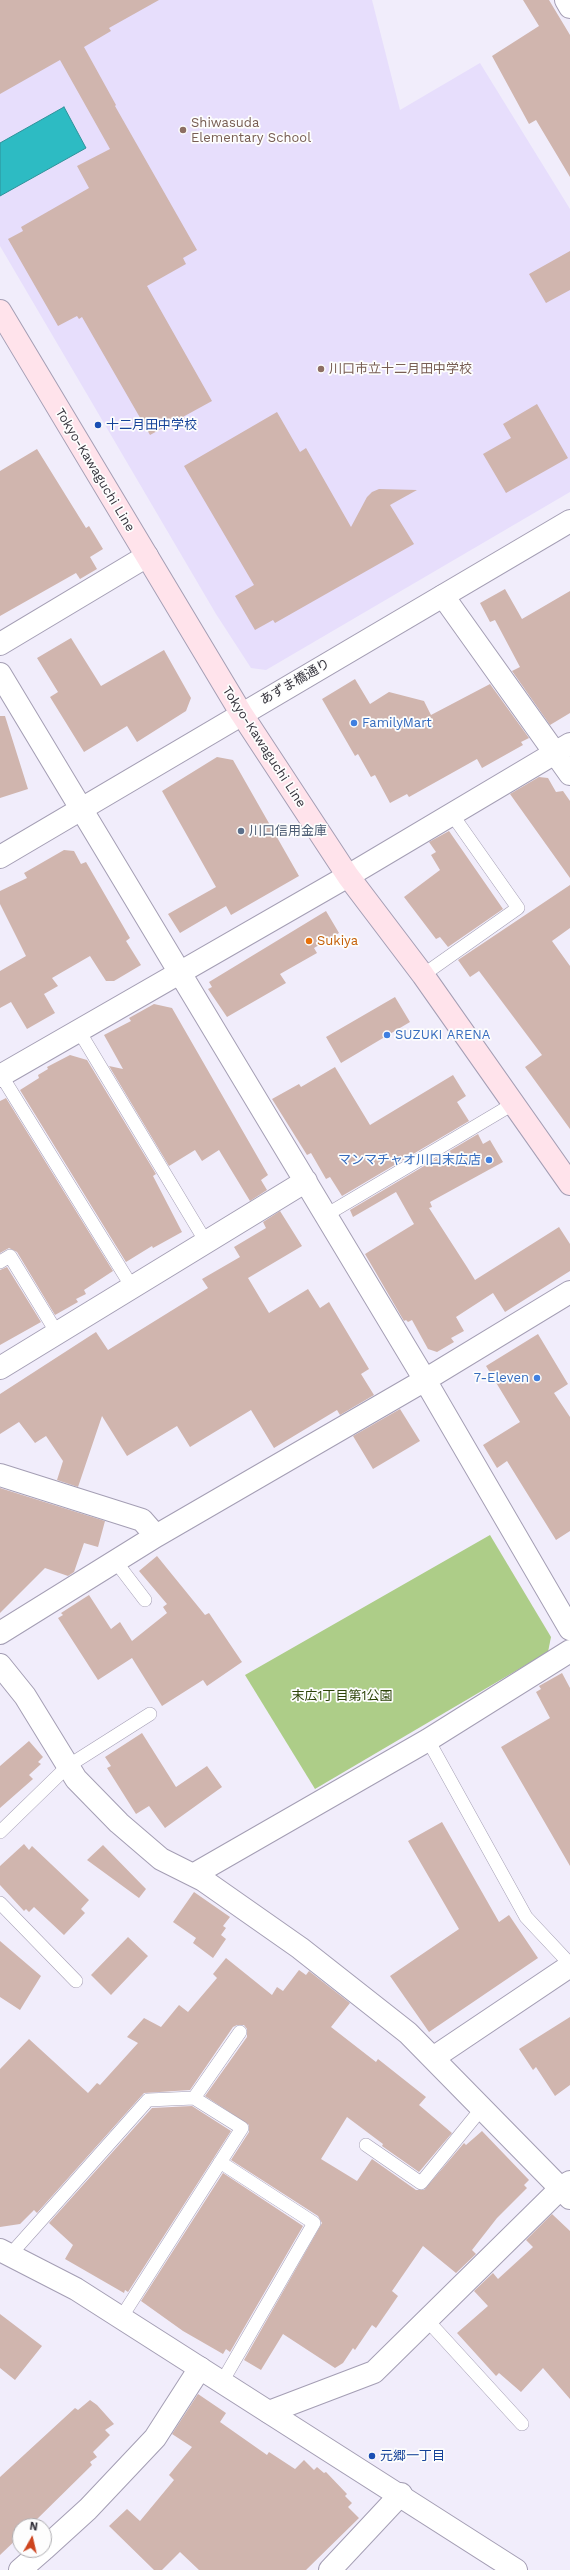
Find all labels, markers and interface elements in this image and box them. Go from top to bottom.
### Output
place label: Shiwasuda Elementary School [191,115,311,146]
marker: Shiwasuda Elementary School [178,125,188,135]
place label: 川口市立十二月田中学校 [329,361,472,377]
marker: 川口市立十二月田中学校 [316,364,326,374]
street label: Tokyo-Kawaguchi Line [52,405,138,535]
place label: 十二月田中学校 [106,417,197,433]
marker: 十二月田中学校 [93,420,103,430]
street label: あずま橋通り [257,656,333,708]
street label: Tokyo-Kawaguchi Line [219,683,309,811]
place label: FamilyMart [362,715,432,731]
marker: FamilyMart [349,718,359,728]
place label: 川口信用金庫 [249,823,327,839]
marker: 川口信用金庫 [236,826,246,836]
place label: Sukiya [317,933,358,949]
marker: Sukiya [304,936,314,946]
place label: SUZUKI ARENA [395,1027,490,1043]
marker: SUZUKI ARENA [382,1030,392,1040]
place label: マンマチャオ川口末広店 [338,1152,481,1168]
marker: マンマチャオ川口末広店 [484,1155,494,1165]
place label: 7-Eleven [474,1370,529,1386]
marker: 7-Eleven [532,1373,542,1383]
park label: 末広1丁目第1公園 [291,1688,393,1704]
place label: 元郷一丁目 [380,2448,445,2464]
marker: 元郷一丁目 [367,2451,377,2461]
north arrow [12,2518,52,2558]
text: N [29,2520,39,2534]

